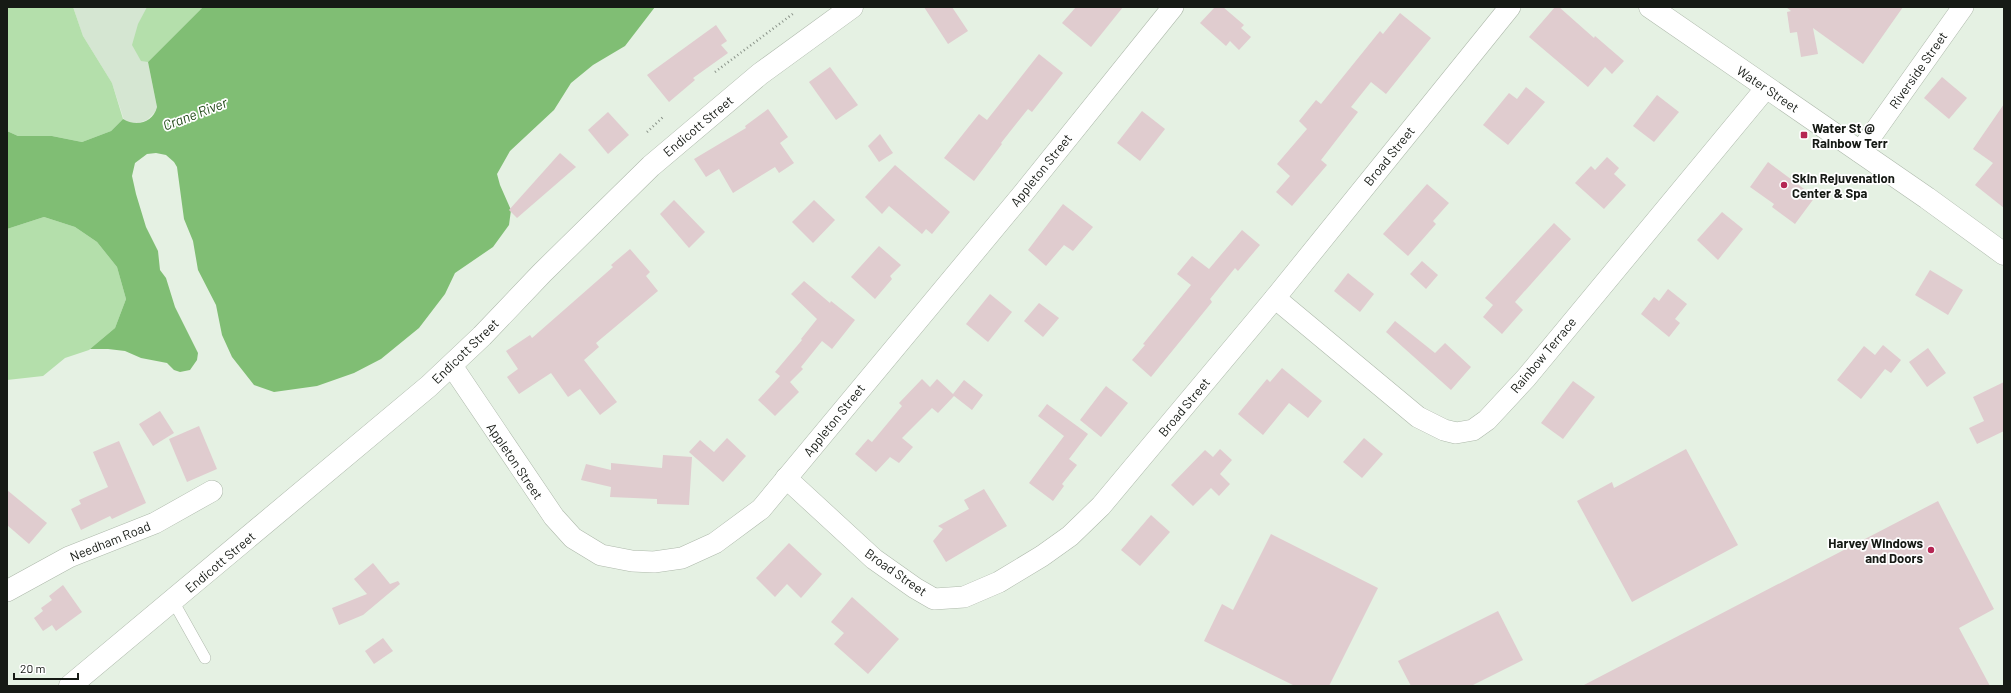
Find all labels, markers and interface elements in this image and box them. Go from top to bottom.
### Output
street label: Riverside Street [1885,28,1951,112]
street label: Water Street [1734,62,1802,116]
street label: Endicott Street [660,92,736,160]
water label: Crane River [160,93,230,134]
place label: Water St @ Rainbow Terr [1812,120,1888,151]
street label: Broad Street [1360,123,1418,189]
street label: Appleton Street [1007,130,1075,210]
marker: Water St @ Rainbow Terr [1799,130,1809,140]
place label: Skin Rejuvenation Center & Spa [1792,170,1895,201]
marker: Skin Rejuvenation Center & Spa [1779,180,1789,190]
street label: Rainbow Terrace [1507,314,1579,396]
street label: Endicott Street [428,315,502,387]
street label: Broad Street [1155,374,1213,440]
street label: Appleton Street [800,380,868,460]
street label: Appleton Street [484,420,546,502]
street label: Needham Road [67,518,153,564]
street label: Endicott Street [182,528,258,596]
place label: Harvey Windows and Doors [1828,535,1923,566]
street label: Broad Street [862,545,930,599]
marker: Harvey Windows and Doors [1926,545,1936,555]
scale bar [14,655,78,681]
text: 20 m [20,661,46,675]

